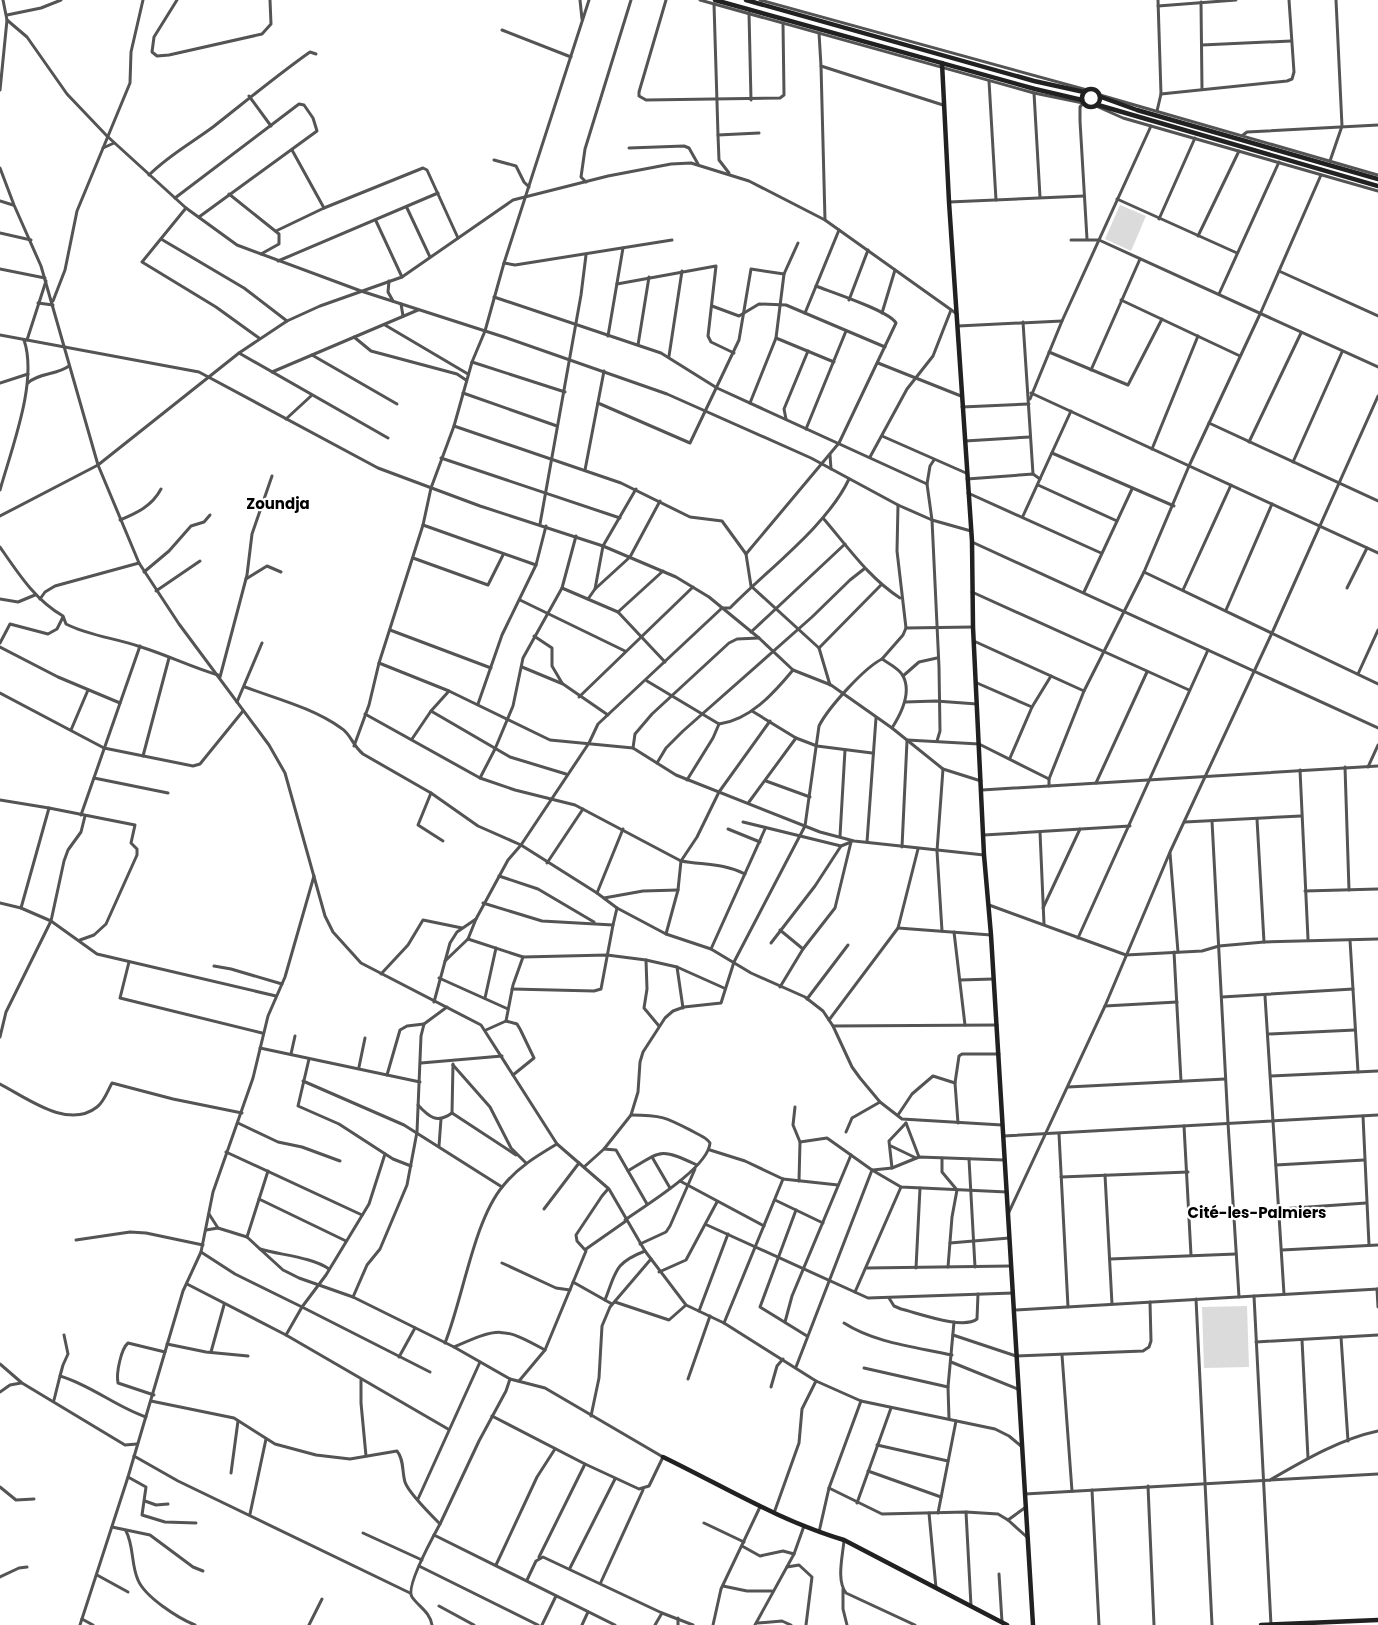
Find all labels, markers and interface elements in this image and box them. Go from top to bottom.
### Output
district label: Zoundja [246,493,310,514]
district label: Cité-les-Palmiers [1188,1202,1326,1223]

